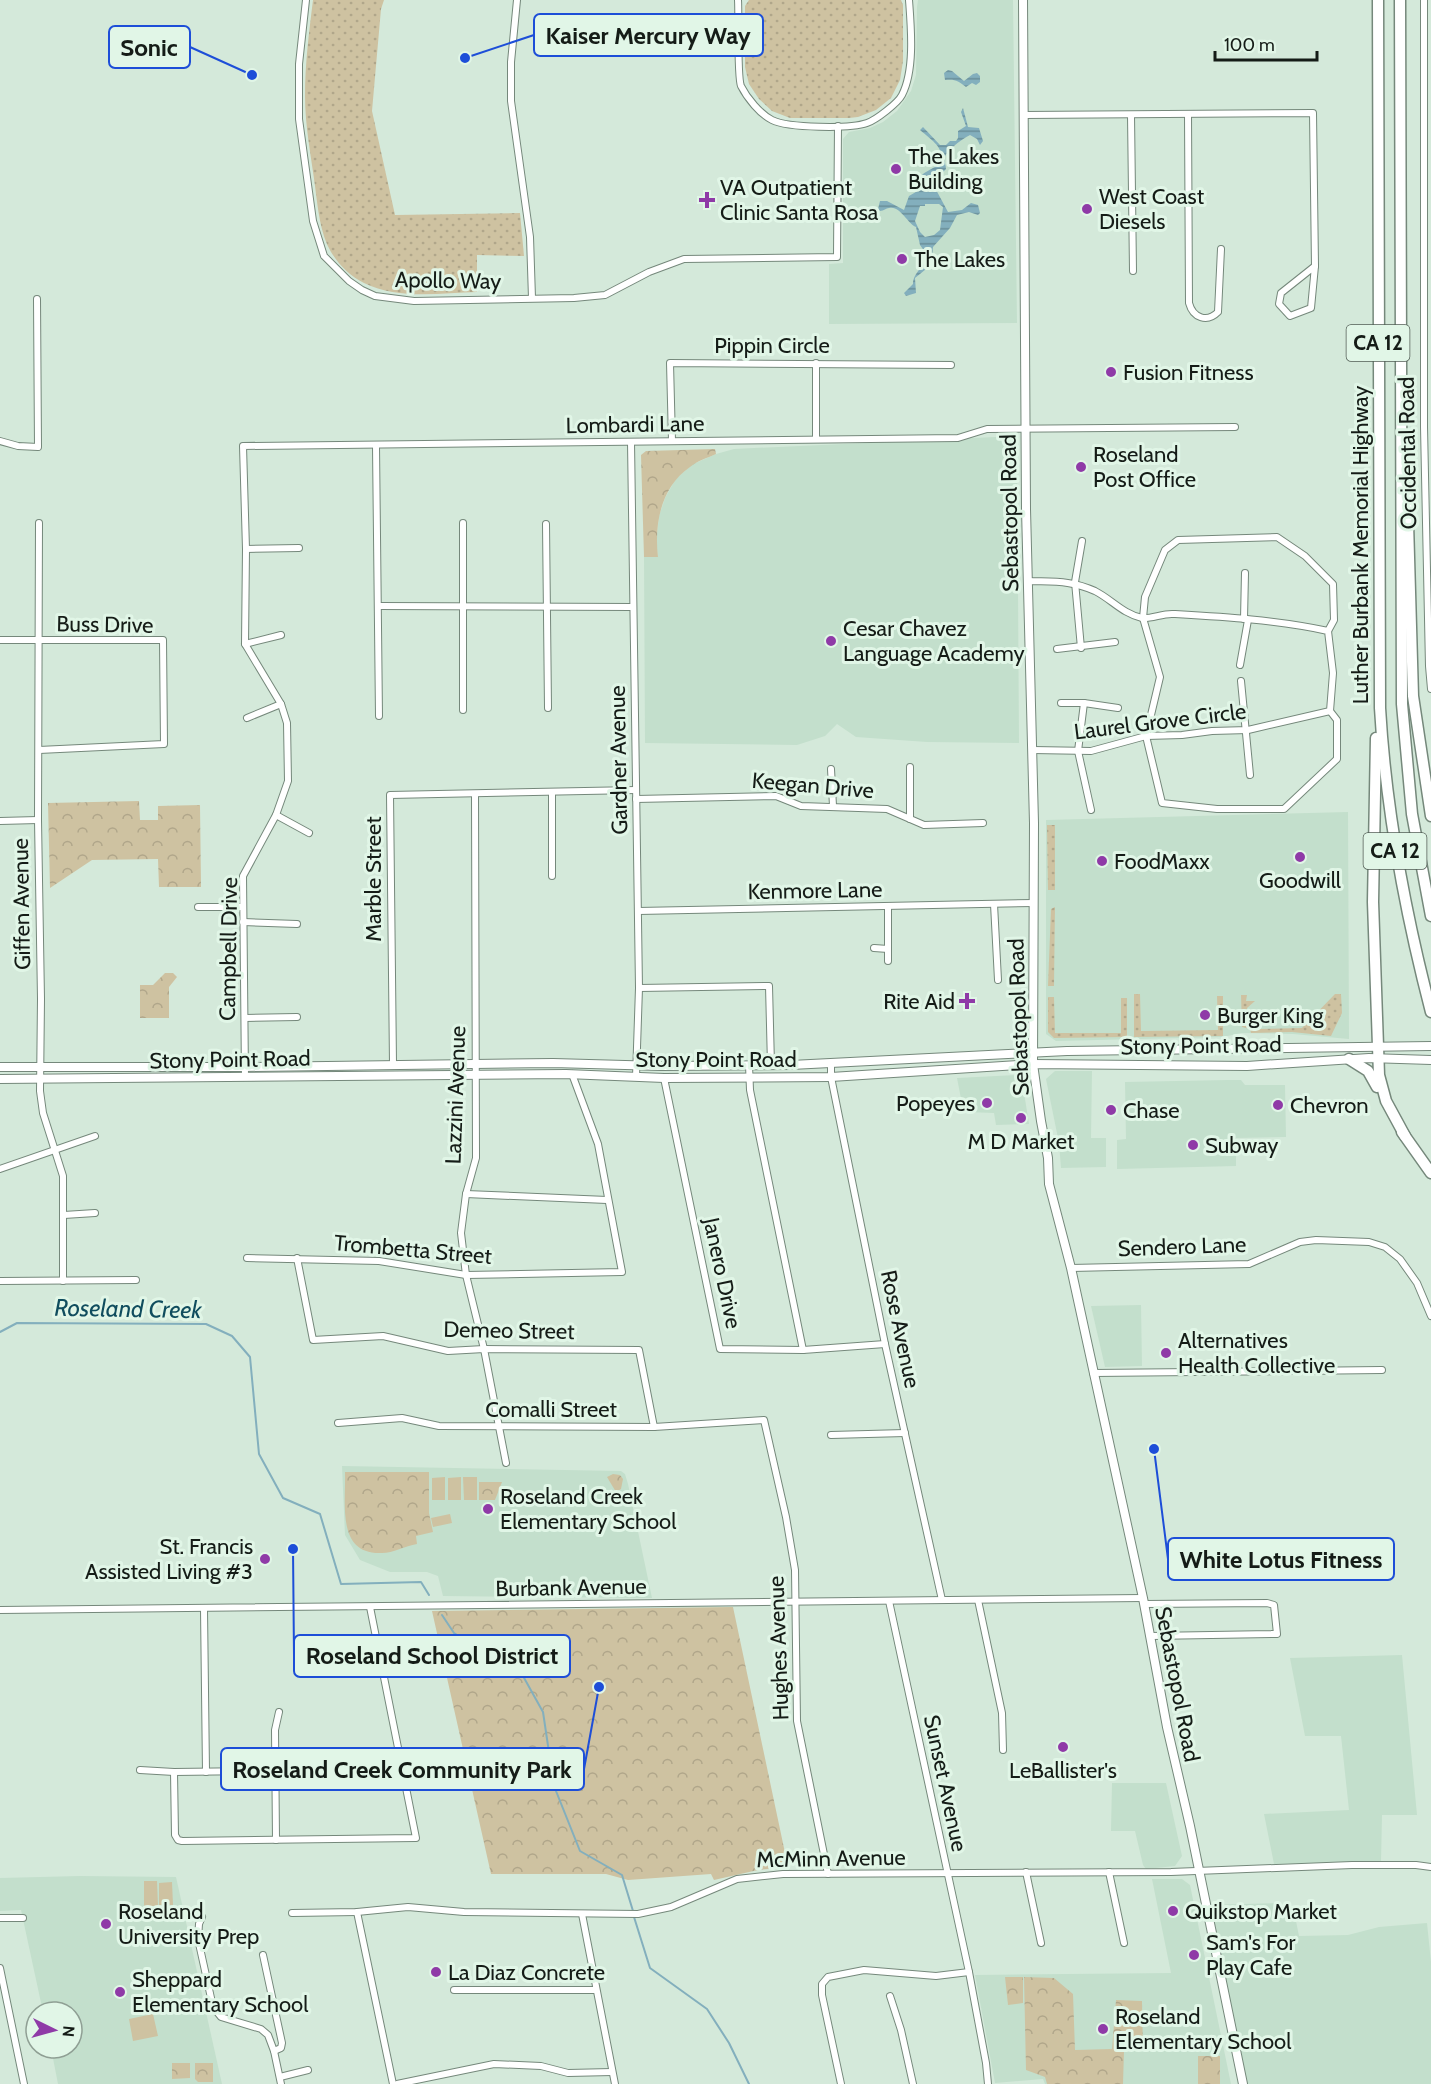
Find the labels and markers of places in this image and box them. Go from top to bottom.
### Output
callout: Kaiser Mercury Way [534,14,763,56]
callout: Sonic [109,26,190,68]
place label: The Lakes Building [908,143,999,195]
marker: The Lakes Building [889,162,903,176]
place label: VA Outpatient Clinic Santa Rosa [720,174,879,226]
place label: West Coast Diesels [1099,183,1205,235]
marker: VA Outpatient Clinic Santa Rosa [698,191,716,209]
marker: West Coast Diesels [1080,202,1094,216]
place label: The Lakes [914,246,1005,273]
marker: The Lakes [895,252,909,266]
place label: Fusion Fitness [1123,359,1254,386]
marker: Fusion Fitness [1104,365,1118,379]
place label: Roseland Post Office [1093,441,1196,493]
marker: Roseland Post Office [1074,460,1088,474]
place label: Cesar Chavez Language Academy [843,615,1025,667]
marker: Cesar Chavez Language Academy [824,634,838,648]
place label: FoodMaxx [1114,848,1210,875]
marker: Goodwill [1293,850,1307,864]
marker: FoodMaxx [1095,854,1109,868]
place label: Goodwill [1259,867,1342,894]
place label: Rite Aid [883,988,955,1015]
marker: Rite Aid [960,994,974,1008]
place label: Burger King [1217,1002,1324,1029]
marker: Burger King [1198,1008,1212,1022]
place label: Popeyes [896,1090,975,1117]
place label: Chevron [1290,1092,1369,1119]
marker: Popeyes [980,1096,994,1110]
place label: Chase [1123,1097,1179,1124]
marker: Chevron [1271,1098,1285,1112]
marker: Chase [1104,1103,1118,1117]
marker: M D Market [1014,1111,1028,1125]
place label: M D Market [967,1128,1075,1155]
place label: Subway [1205,1132,1278,1159]
marker: Subway [1186,1138,1200,1152]
place label: Alternatives Health Collective [1178,1327,1335,1379]
marker: Alternatives Health Collective [1159,1346,1173,1360]
place label: Roseland Creek Elementary School [500,1483,677,1535]
marker: Roseland Creek Elementary School [481,1502,495,1516]
place label: St. Francis Assisted Living #3 [85,1533,253,1585]
callout: White Lotus Fitness [1168,1538,1394,1580]
marker: St. Francis Assisted Living #3 [258,1552,272,1566]
callout: Roseland School District [294,1635,570,1677]
marker: LeBallister's [1056,1740,1070,1754]
callout: Roseland Creek Community Park [221,1748,584,1790]
place label: LeBallister's [1009,1757,1117,1784]
place label: Roseland University Prep [118,1898,259,1950]
place label: Quikstop Market [1185,1898,1337,1925]
marker: Quikstop Market [1166,1904,1180,1918]
marker: Roseland University Prep [99,1917,113,1931]
place label: Sam's For Play Cafe [1206,1929,1296,1981]
marker: Sam's For Play Cafe [1187,1948,1201,1962]
place label: La Diaz Concrete [448,1959,605,1986]
marker: La Diaz Concrete [429,1965,443,1979]
place label: Sheppard Elementary School [132,1966,309,2018]
marker: Sheppard Elementary School [113,1985,127,1999]
place label: Roseland Elementary School [1115,2003,1292,2055]
marker: Roseland Elementary School [1096,2022,1110,2036]

